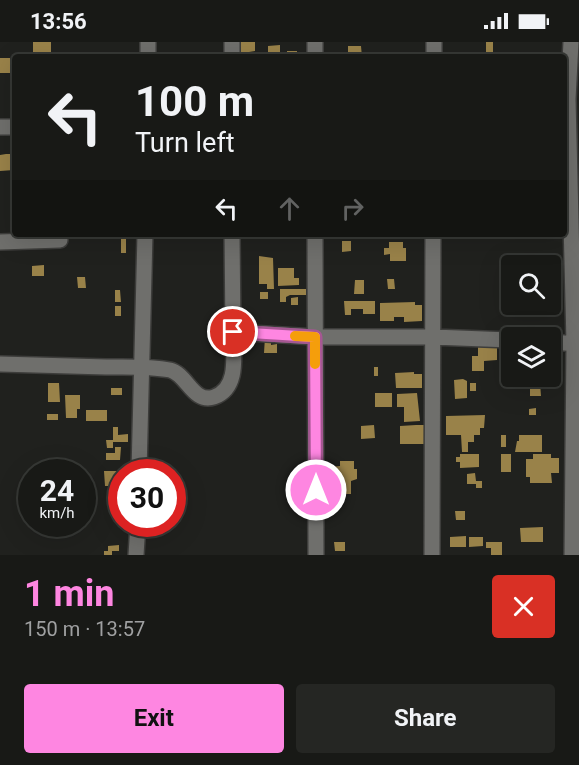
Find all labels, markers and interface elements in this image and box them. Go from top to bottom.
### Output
text: 13:56 [30,9,87,34]
text: 100 m [135,77,254,126]
icon: left [36,78,114,156]
text: Turn left [135,127,235,159]
icon: left [210,192,243,225]
icon: ahead [273,192,306,225]
icon: right [336,192,369,225]
map controls [501,255,561,387]
button: search [501,255,561,315]
pin [207,306,258,357]
icon: arrive [216,315,249,348]
button: layers [501,327,561,387]
position arrow [284,458,348,522]
speed limit sign: 30 [108,459,186,537]
text: 24 [40,473,74,508]
text: km/h [39,504,75,522]
text: 1 min [24,573,115,615]
button: close [492,575,555,638]
text: 150 m · 13:57 [24,617,145,641]
button: Exit [24,684,284,753]
button: Share [296,684,555,753]

